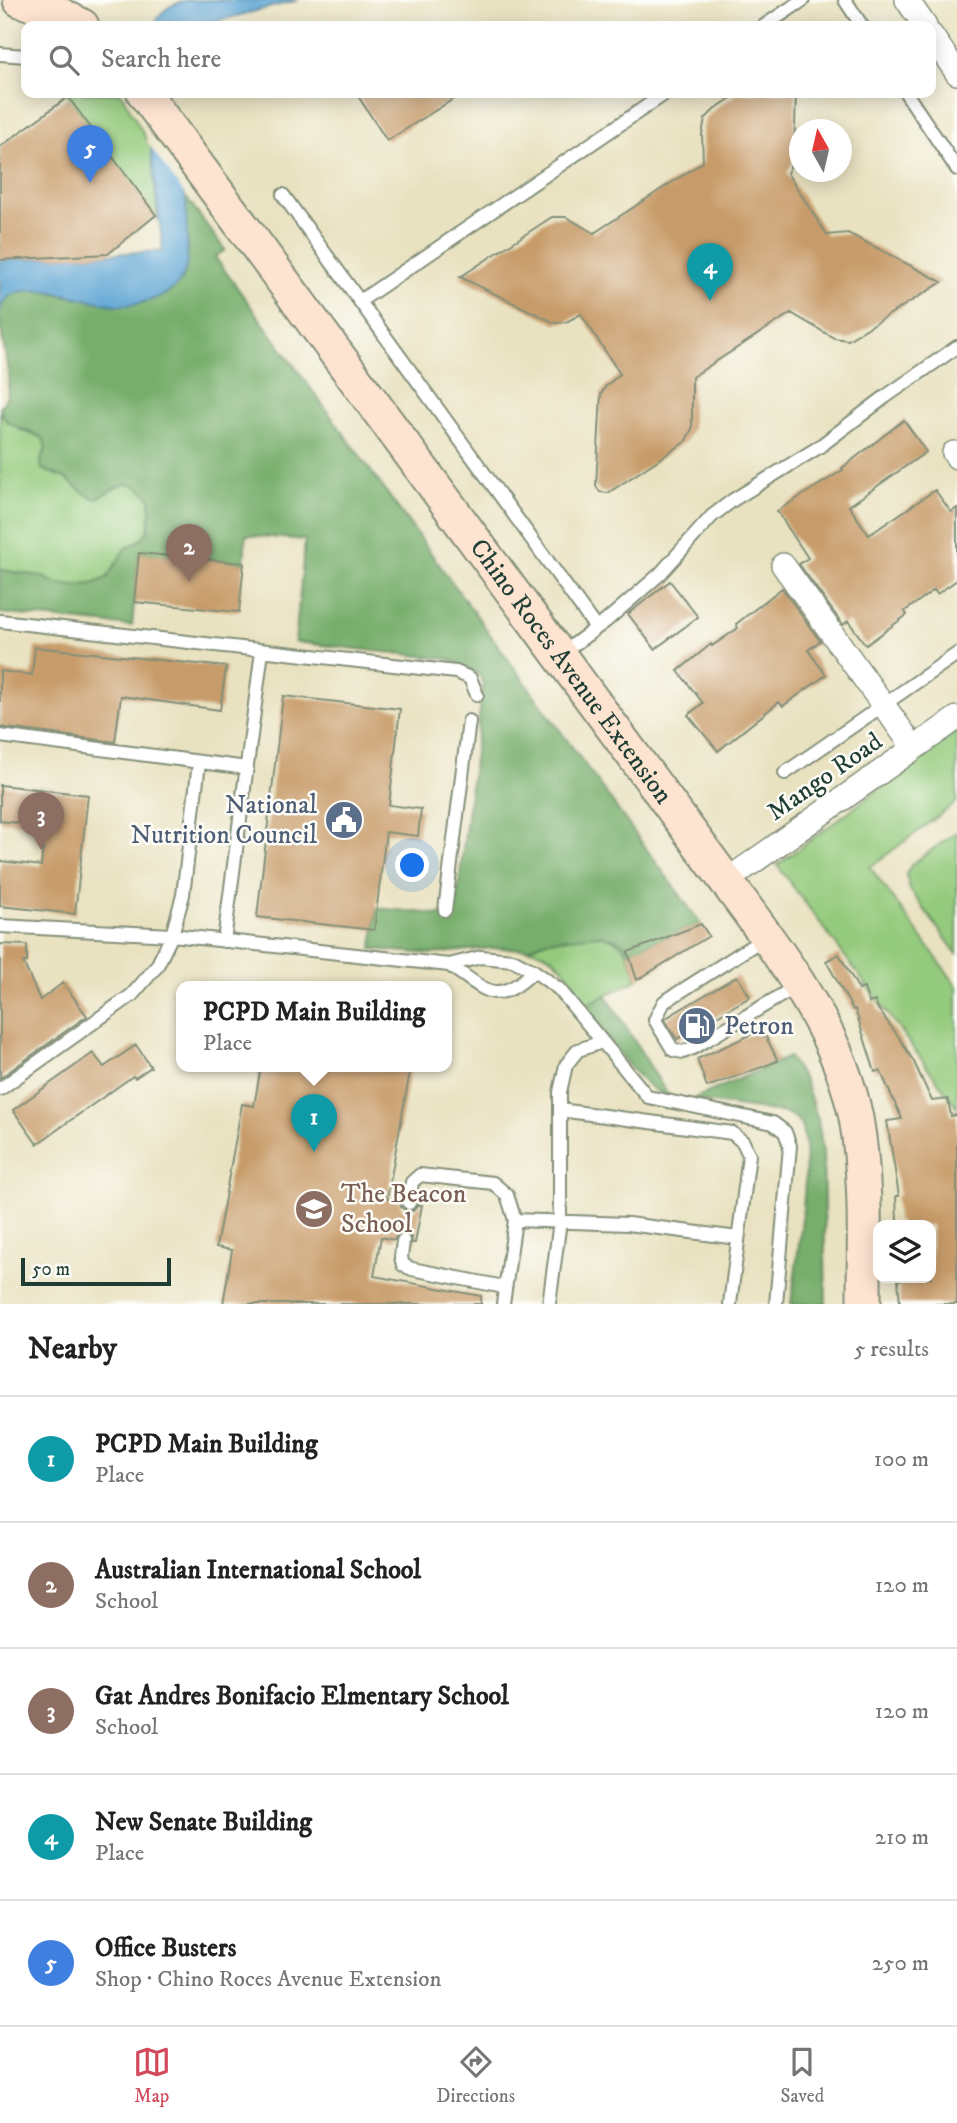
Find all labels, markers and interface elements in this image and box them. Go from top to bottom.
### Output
search box [21,21,936,98]
icon: search [45,41,83,79]
text: Search here [101,43,221,76]
north arrow [789,119,852,182]
pin: 5 [67,125,113,183]
pin: 4 [687,243,733,301]
pin: 2 [166,524,212,582]
street label: Chino Roces Avenue Extension [462,532,680,811]
street label: Mango Road [761,725,889,829]
place label: National Nutrition Council [131,789,317,852]
pin: 3 [18,792,64,850]
public building icon: National Nutrition Council [323,799,365,841]
your location [395,848,429,882]
popup [176,981,452,1072]
text: PCPD Main Building [203,996,425,1029]
fuel station icon: Petron [676,1005,718,1047]
place label: Petron [724,1010,794,1043]
text: Place [203,1029,252,1058]
pin: 1 [291,1094,337,1152]
place label: The Beacon School [341,1178,467,1241]
school or university icon: The Beacon School [293,1188,335,1230]
map controls [873,1220,936,1283]
button: layers [873,1220,936,1283]
scale bar [21,1255,172,1287]
text: 50 m [32,1258,70,1281]
text: Nearby [28,1331,117,1368]
text: 5 results [854,1335,929,1364]
text: PCPD Main Building [95,1428,318,1461]
text: 1 [47,1445,55,1474]
text: 100 m [874,1445,929,1474]
text: Place [95,1461,144,1490]
text: Australian International School [95,1554,421,1587]
text: 2 [45,1571,57,1600]
text: 120 m [875,1571,929,1600]
text: School [95,1587,158,1616]
text: Gat Andres Bonifacio Elmentary School [95,1680,509,1713]
text: 3 [47,1697,55,1726]
text: 120 m [875,1697,929,1726]
text: School [95,1713,158,1742]
text: New Senate Building [95,1806,312,1839]
text: 4 [44,1823,58,1852]
text: 210 m [875,1823,929,1852]
text: Place [95,1839,144,1868]
text: Office Busters [95,1932,236,1965]
text: 5 [45,1949,57,1978]
text: 250 m [872,1949,929,1978]
text: Shop · Chino Roces Avenue Extension [95,1965,441,1994]
tab: Map [133,2043,171,2108]
tab: Directions [436,2043,515,2108]
tab: Saved [781,2043,824,2108]

